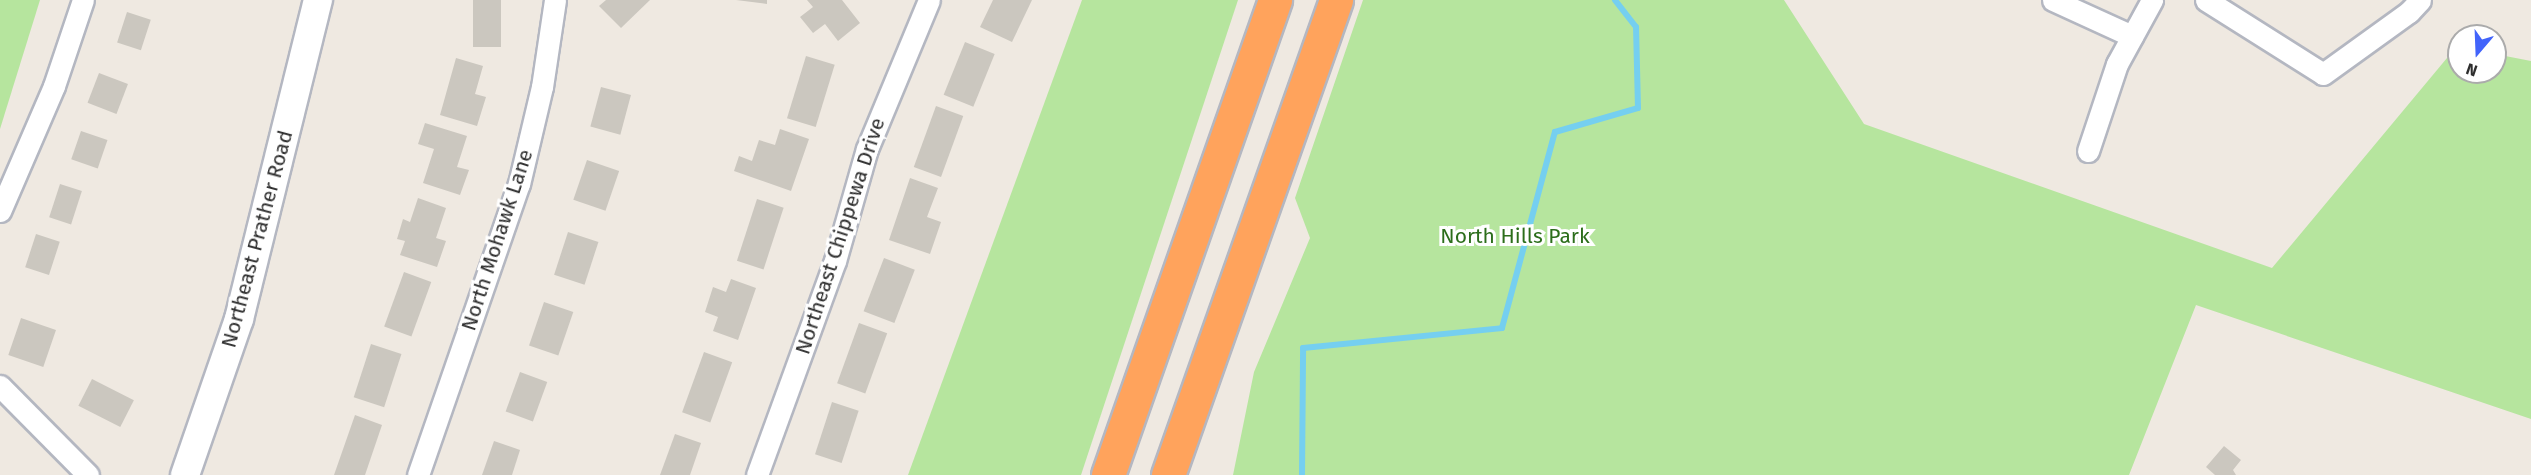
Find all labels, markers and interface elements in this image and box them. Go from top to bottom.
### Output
north arrow [2447,24,2507,84]
text: N [2464,59,2480,80]
street label: Northeast Chippewa Drive [790,115,890,357]
street label: Northeast Prather Road [216,128,298,350]
street label: North Mohawk Lane [456,146,538,334]
park label: North Hills Park [1440,223,1590,249]

